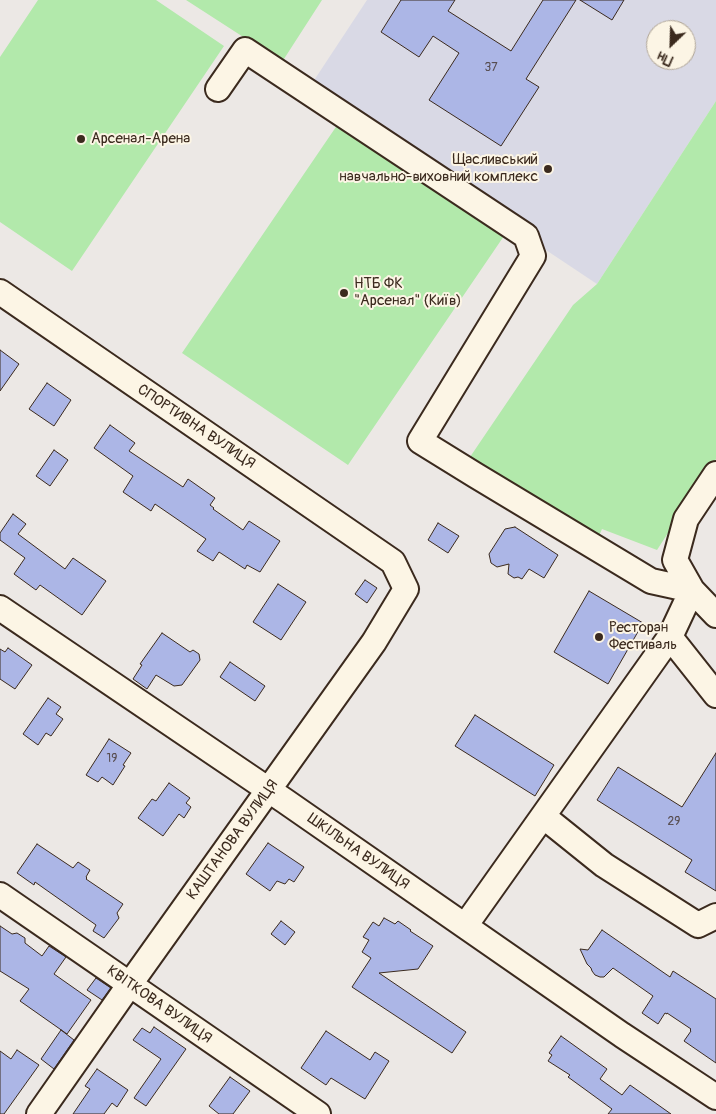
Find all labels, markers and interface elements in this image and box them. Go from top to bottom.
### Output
north arrow [646,20,696,70]
text: Пн [655,47,676,69]
house number: 37 [484,61,498,75]
place label: Арсенал-Арена [91,130,190,148]
marker: Арсенал-Арена [75,133,87,145]
place label: Щасливський навчально-виховний комплекс [339,151,538,186]
marker: Щасливський навчально-виховний комплекс [542,163,554,175]
place label: НТБ ФК "Арсенал" (Київ) [354,275,461,310]
marker: НТБ ФК "Арсенал" (Київ) [338,287,350,299]
street label: СПОРТИВНА ВУЛИЦЯ [134,381,258,473]
place label: Ресторан Фестиваль [609,619,677,654]
marker: Ресторан Фестиваль [593,631,605,643]
house number: 19 [107,752,117,766]
street label: КАШТАНОВА ВУЛИЦЯ [183,776,283,904]
street label: ШКІЛЬНА ВУЛИЦЯ [304,810,412,894]
house number: 29 [668,815,680,829]
street label: КВІТКОВА ВУЛИЦЯ [103,962,215,1048]

